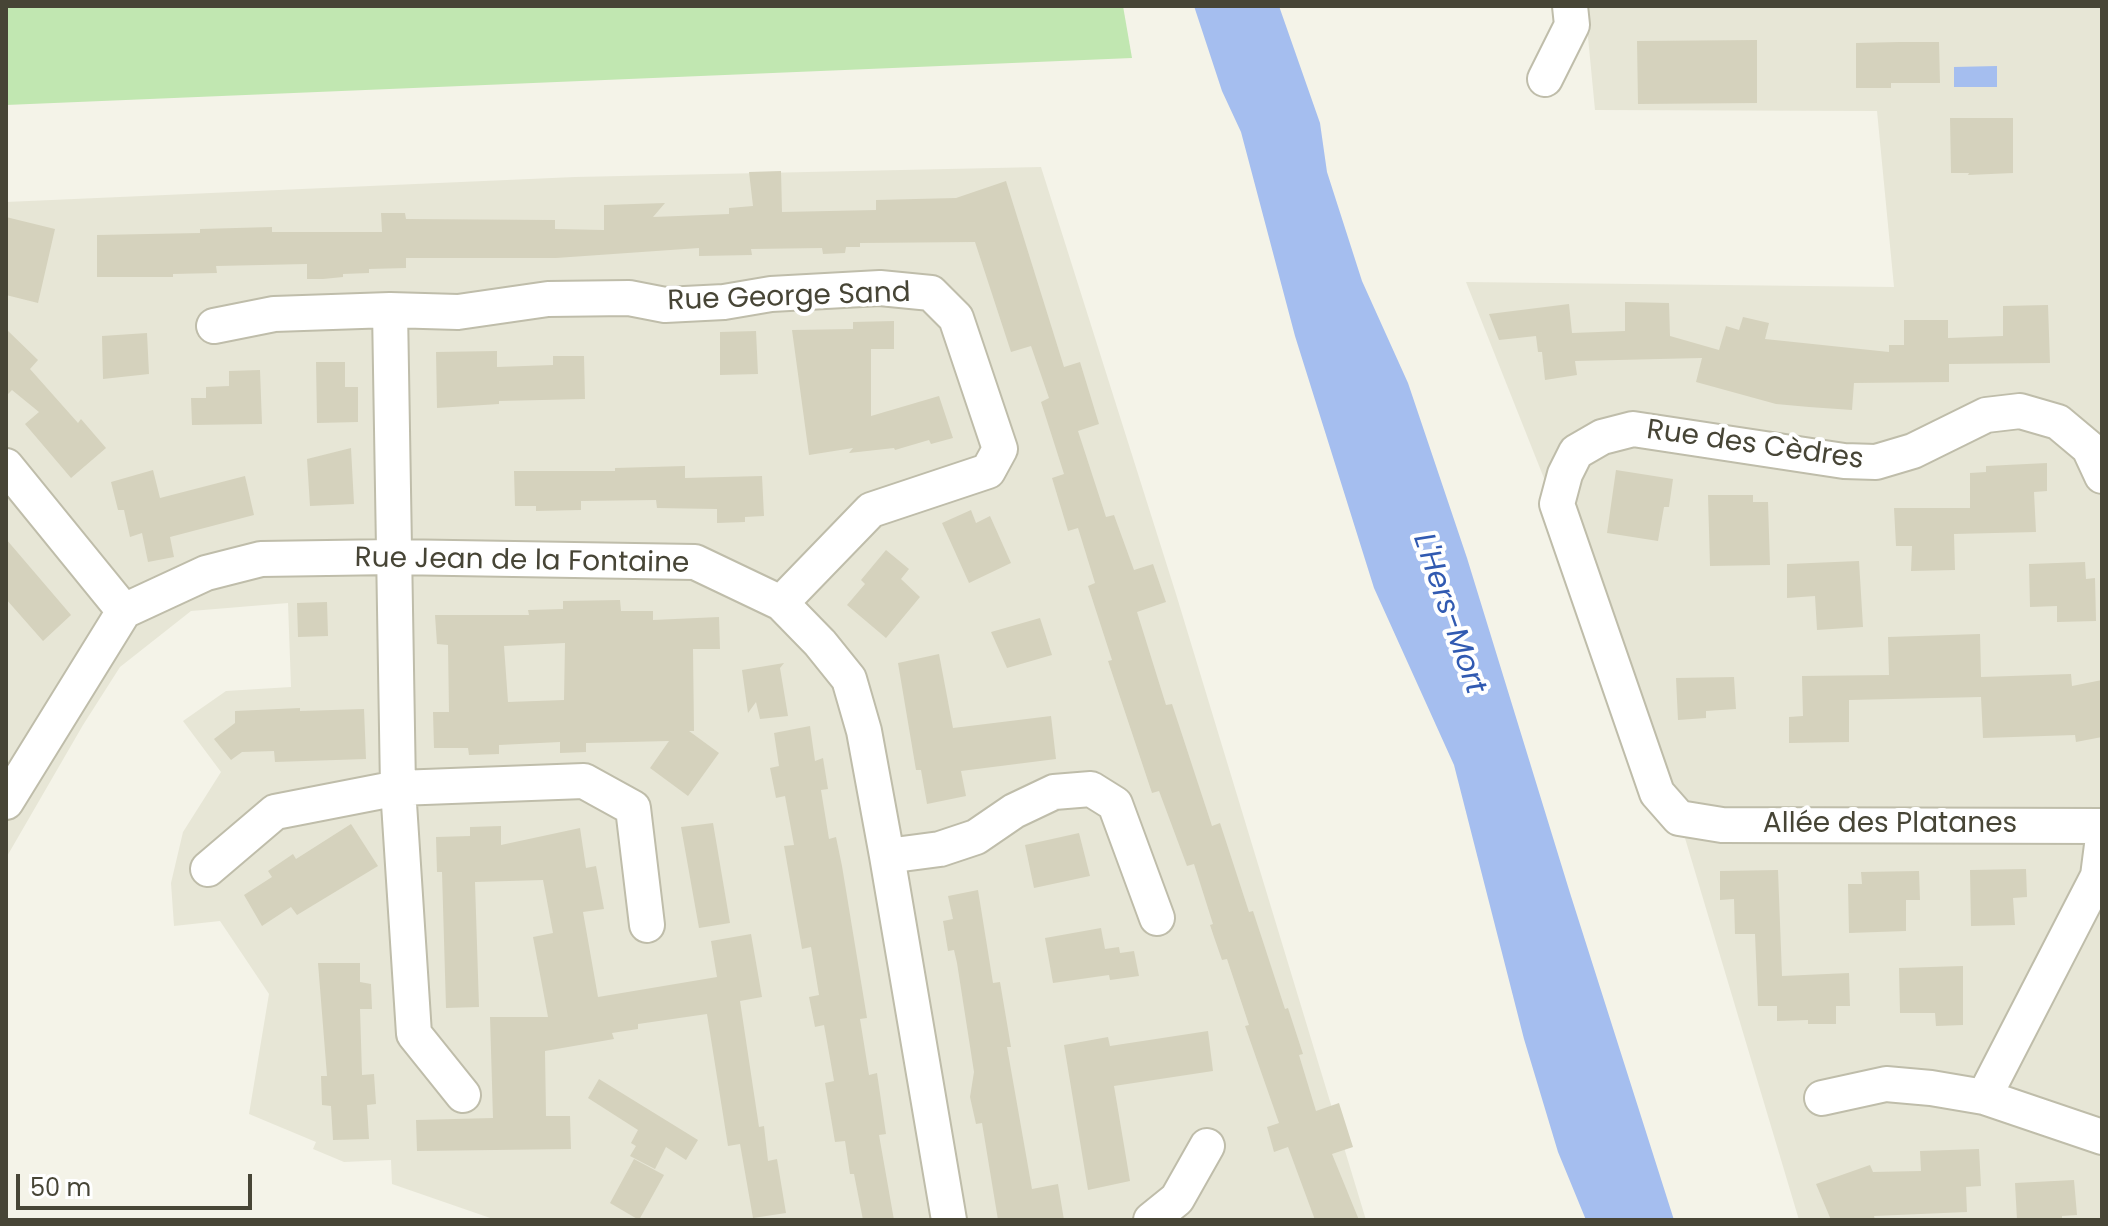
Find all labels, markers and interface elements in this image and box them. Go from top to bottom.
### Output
street label: Rue George Sand [667,277,911,319]
street label: Rue des Cèdres [1644,414,1866,478]
water label: L'Hers-Mort [1404,529,1492,699]
street label: Rue Jean de la Fontaine [354,542,690,582]
street label: Allée des Platanes [1763,808,2017,842]
scale bar [20,1158,256,1208]
text: 50 m [30,1171,91,1204]

